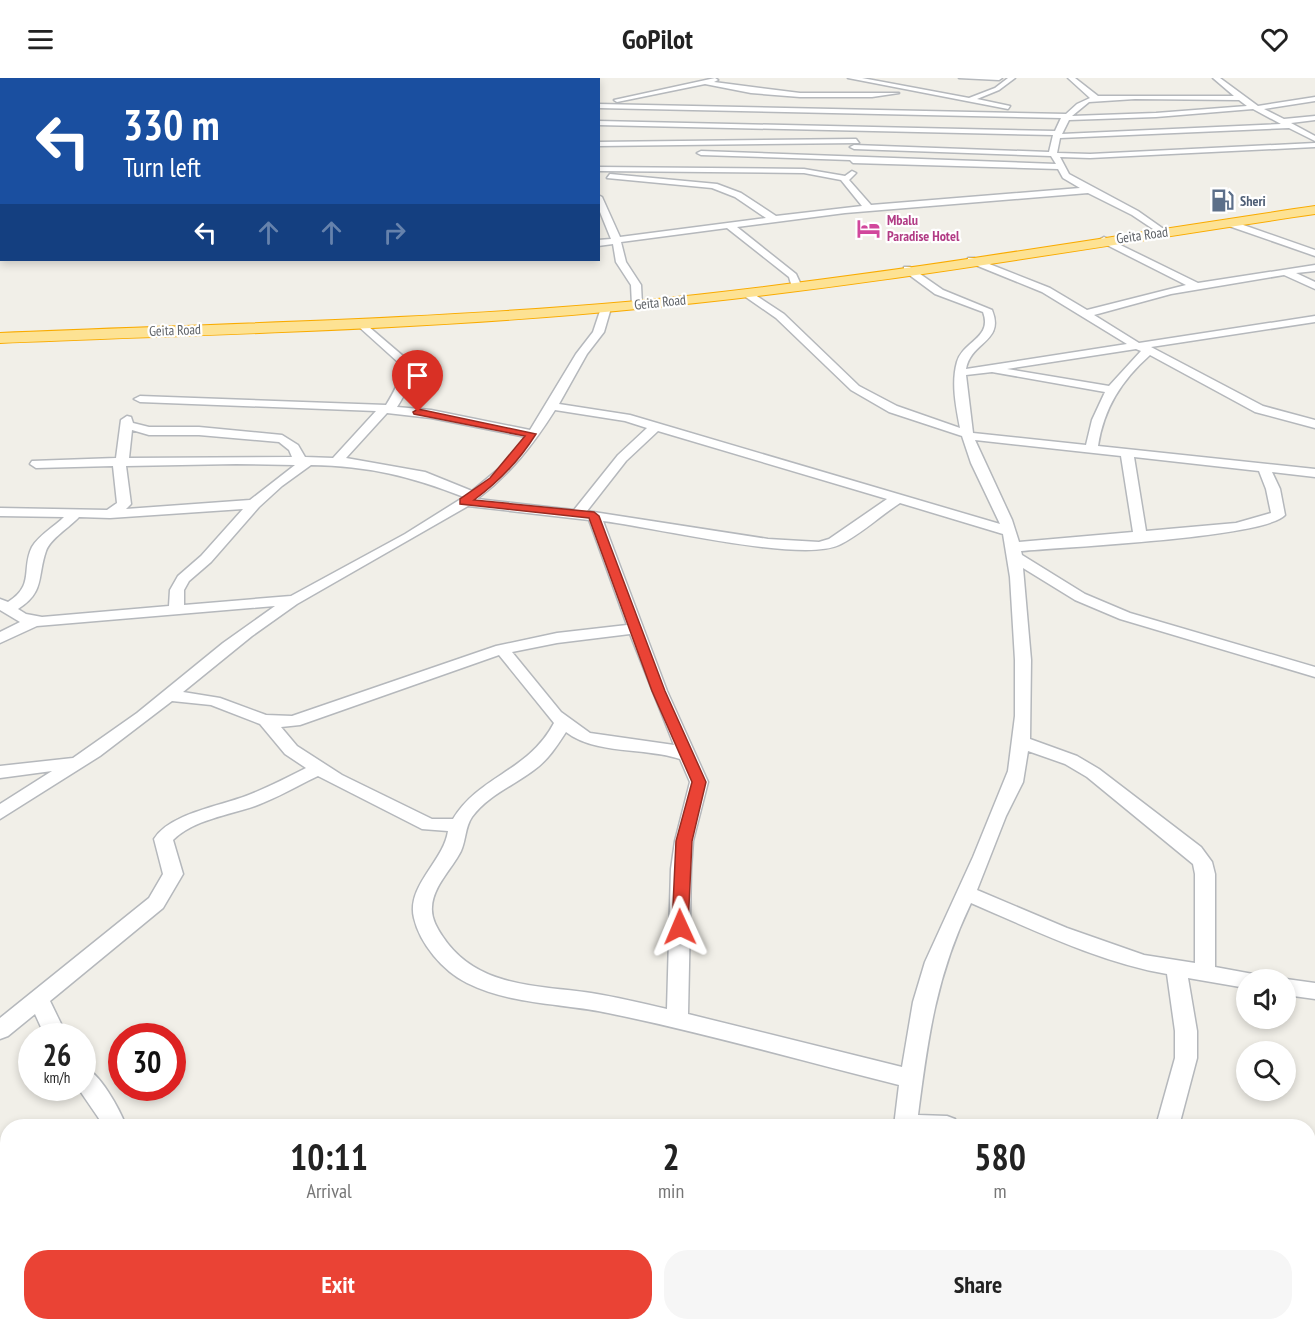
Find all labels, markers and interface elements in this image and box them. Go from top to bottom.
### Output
text: GoPilot [622,22,693,56]
icon: menu [24,23,57,56]
icon: heart [1258,23,1291,56]
text: 330 m [123,97,220,152]
icon: left [24,102,102,180]
text: Turn left [123,150,201,184]
fuel station icon: Sheri [1209,188,1235,214]
place label: Sheri [1240,192,1266,210]
place label: Mbalu Paradise Hotel [887,211,960,245]
hotel icon: Mbalu Paradise Hotel [856,215,882,241]
icon: left [189,216,222,249]
icon: ahead [252,216,285,249]
icon: ahead [315,216,348,249]
icon: right [378,216,411,249]
street label: Geita Road [1115,222,1169,248]
street label: Geita Road [633,290,687,314]
street label: Geita Road [149,320,201,340]
pin [392,350,443,412]
icon: arrive [401,359,434,392]
position arrow [648,895,712,959]
map controls [1236,969,1296,1101]
button: sound [1236,969,1296,1029]
speed limit sign: 30 [108,1023,186,1101]
text: 26 [43,1035,71,1074]
button: search [1236,1041,1296,1101]
text: km/h [44,1068,70,1087]
text: 10:11 [290,1133,368,1180]
text: 2 [662,1133,680,1180]
text: 580 [974,1133,1026,1180]
text: Arrival [306,1178,352,1204]
text: min [658,1178,684,1204]
text: m [994,1178,1007,1204]
button: Exit [24,1250,652,1319]
button: Share [664,1250,1292,1319]

